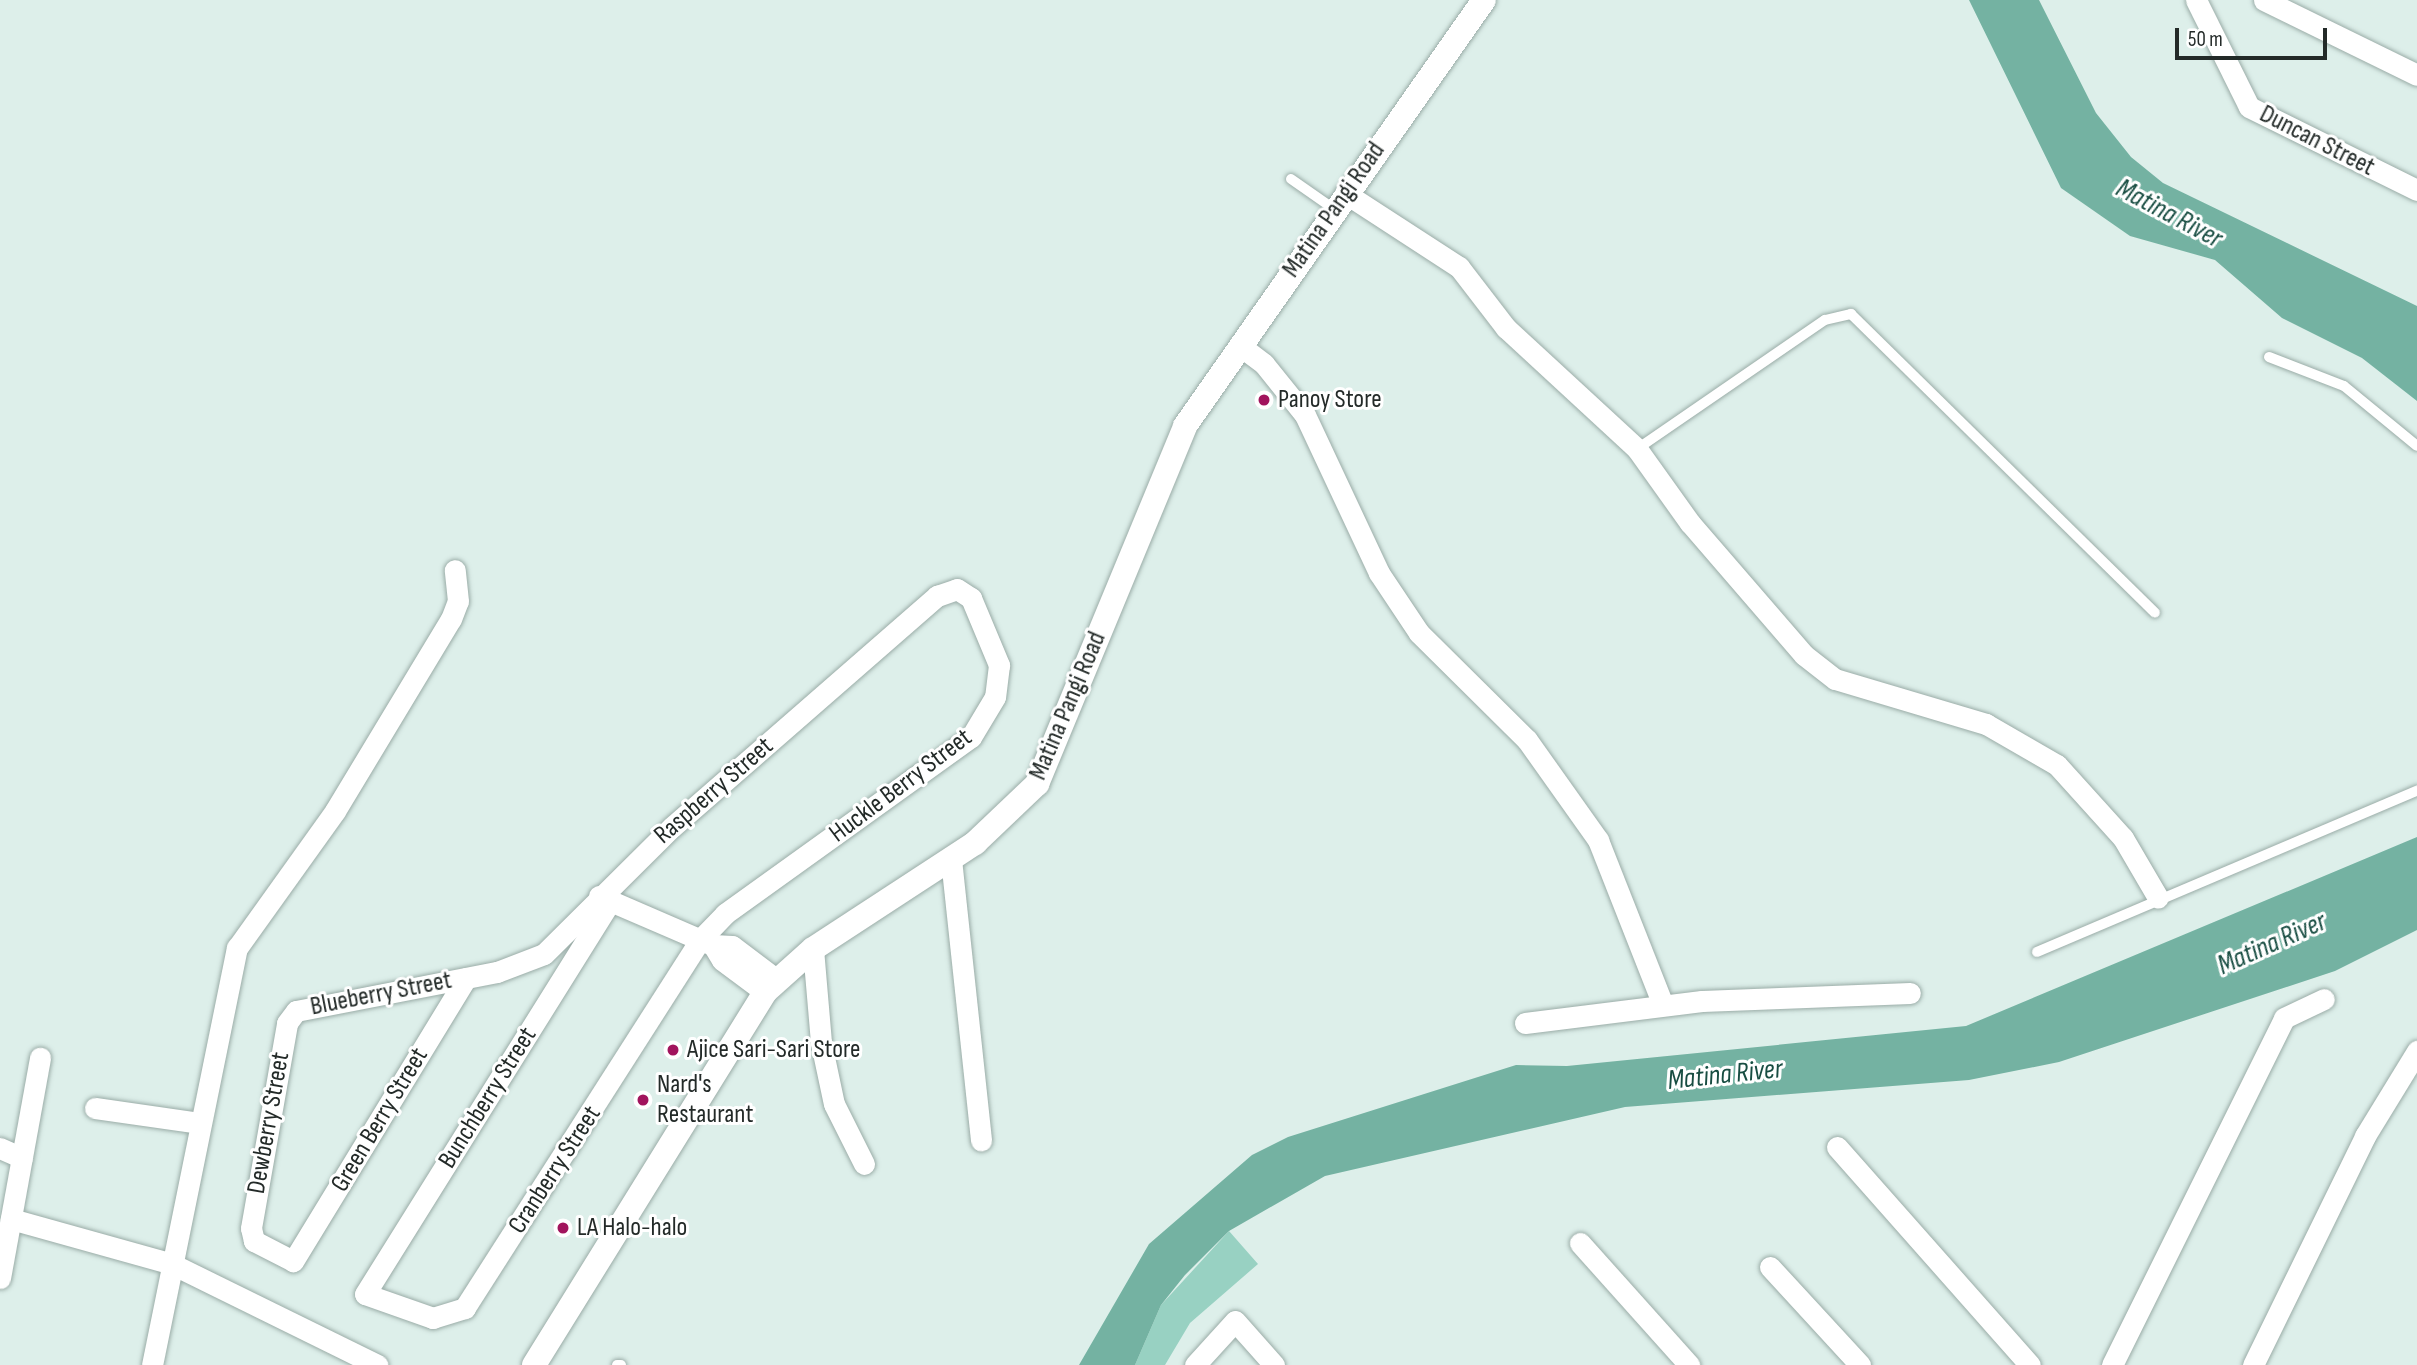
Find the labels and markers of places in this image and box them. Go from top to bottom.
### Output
place label: Panoy Store [1278,384,1382,416]
marker: Panoy Store [1256,392,1272,408]
place label: Ajice Sari-Sari Store [687,1034,861,1066]
marker: Ajice Sari-Sari Store [665,1042,681,1058]
place label: Nard's Restaurant [657,1069,753,1130]
marker: Nard's Restaurant [635,1092,651,1108]
place label: LA Halo-halo [577,1212,687,1244]
marker: LA Halo-halo [555,1220,571,1236]

